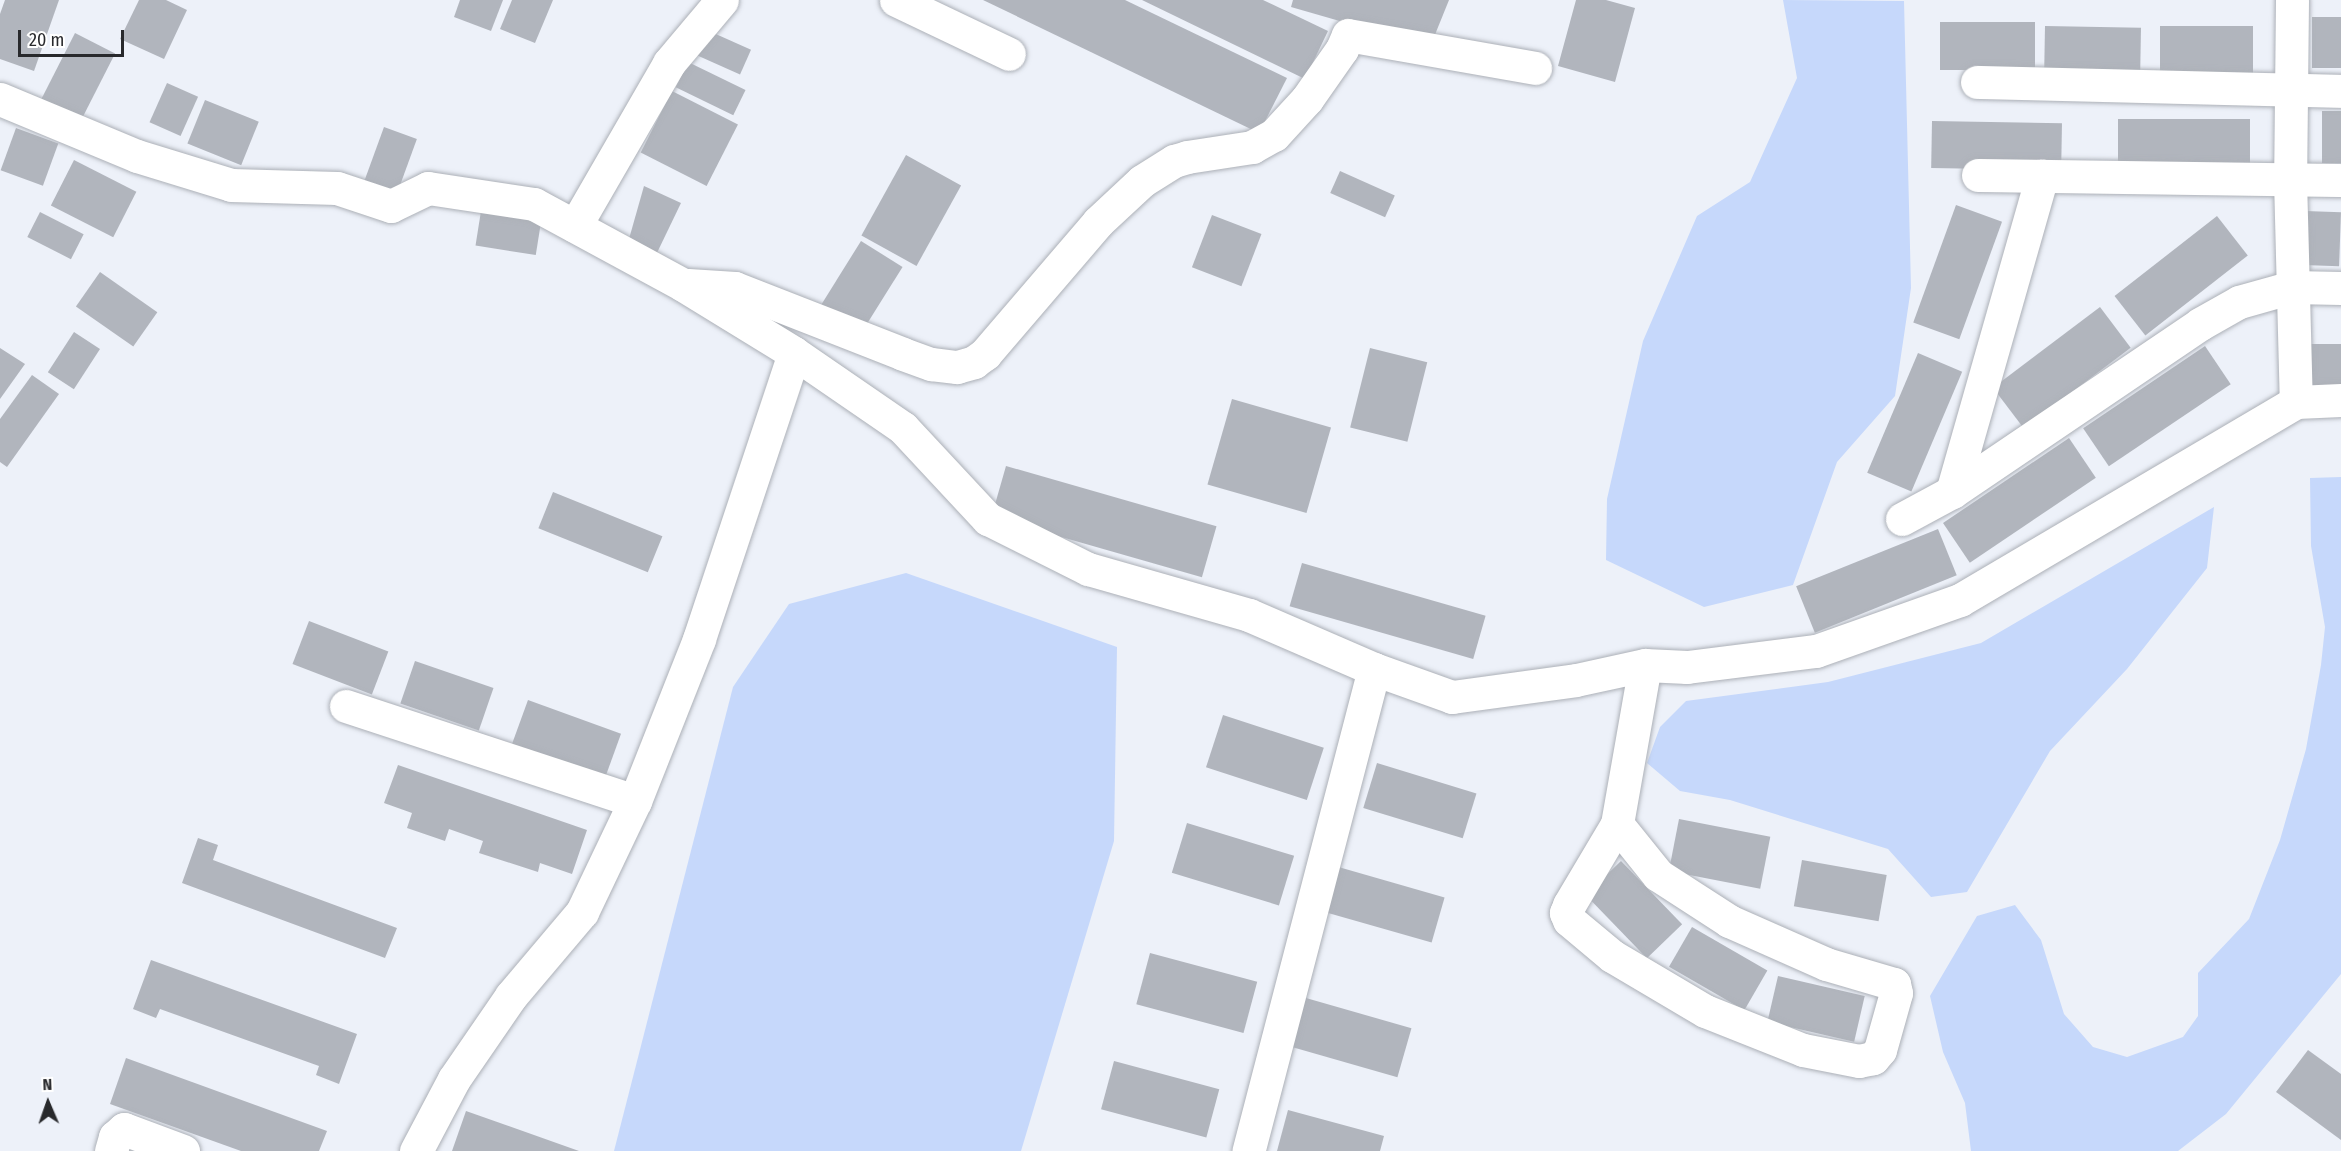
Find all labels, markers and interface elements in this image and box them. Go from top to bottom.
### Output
scale bar [21,18,128,56]
text: 20 m [29,29,64,51]
north arrow [18,1073,78,1133]
text: N [42,1075,52,1094]

